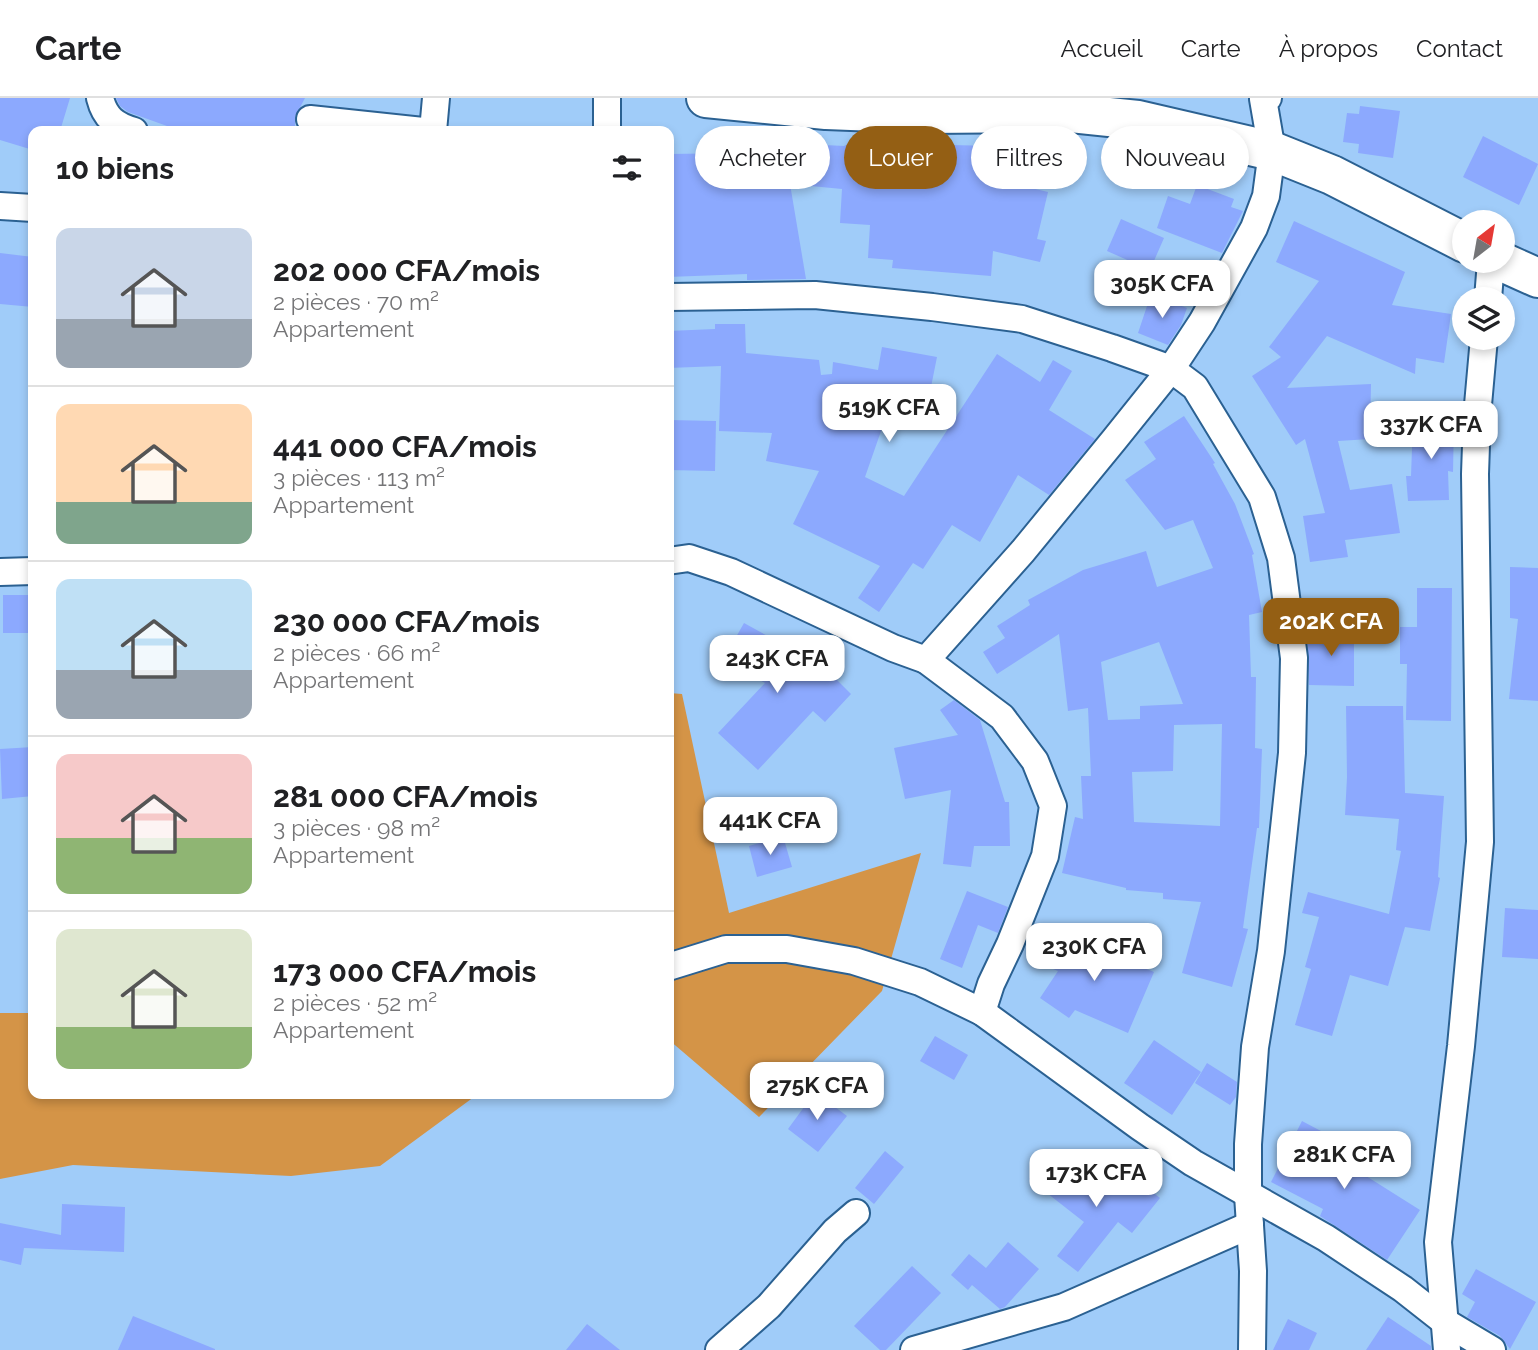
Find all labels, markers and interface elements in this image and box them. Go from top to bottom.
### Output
text: Carte [35,29,122,68]
text: Accueil [1061,34,1143,63]
text: Carte [1181,34,1241,63]
text: À propos [1279,34,1378,63]
text: Contact [1416,34,1503,63]
chip: Acheter [695,126,830,189]
chip: Louer [844,126,957,189]
chip: Filtres [971,126,1087,189]
chip: Nouveau [1101,126,1249,189]
icon: filters [608,149,646,187]
text: 10 biens [56,151,174,186]
north arrow [1452,210,1516,273]
map controls [1452,210,1515,350]
text: 202 000 CFA/mois [273,253,540,288]
icon: home [112,256,196,340]
pin: 305K CFA [1090,260,1234,320]
text: 305K CFA [1110,269,1214,296]
button: layers [1452,287,1515,350]
text: 2 pièces · 70 m² [273,288,439,315]
text: Appartement [273,315,414,342]
pin: 519K CFA [817,384,961,444]
text: 519K CFA [838,393,940,420]
pin: 337K CFA [1359,402,1503,461]
text: 337K CFA [1380,410,1482,437]
text: 441 000 CFA/mois [273,429,537,464]
icon: home [112,432,196,516]
text: 3 pièces · 113 m² [273,464,445,491]
text: Appartement [273,491,414,518]
pin: 202K CFA [1259,598,1403,658]
text: 230 000 CFA/mois [273,604,540,639]
icon: home [112,607,196,691]
text: 202K CFA [1279,607,1383,634]
pin: 243K CFA [705,636,849,695]
text: 2 pièces · 66 m² [273,639,440,666]
text: 243K CFA [726,644,828,671]
text: Appartement [273,666,414,693]
text: 281 000 CFA/mois [273,779,538,814]
icon: home [112,782,196,866]
pin: 441K CFA [698,798,842,857]
text: 441K CFA [719,806,821,833]
text: 3 pièces · 98 m² [273,814,440,841]
text: Appartement [273,841,414,868]
pin: 230K CFA [1022,924,1166,983]
text: 230K CFA [1042,932,1146,959]
text: 173 000 CFA/mois [273,954,536,989]
icon: home [112,957,196,1041]
text: 2 pièces · 52 m² [273,989,437,1016]
text: Appartement [273,1016,414,1043]
pin: 275K CFA [745,1062,889,1122]
text: 275K CFA [766,1071,868,1098]
pin: 281K CFA [1272,1132,1416,1191]
text: 281K CFA [1293,1140,1395,1167]
pin: 173K CFA [1024,1150,1168,1209]
text: 173K CFA [1046,1158,1147,1185]

